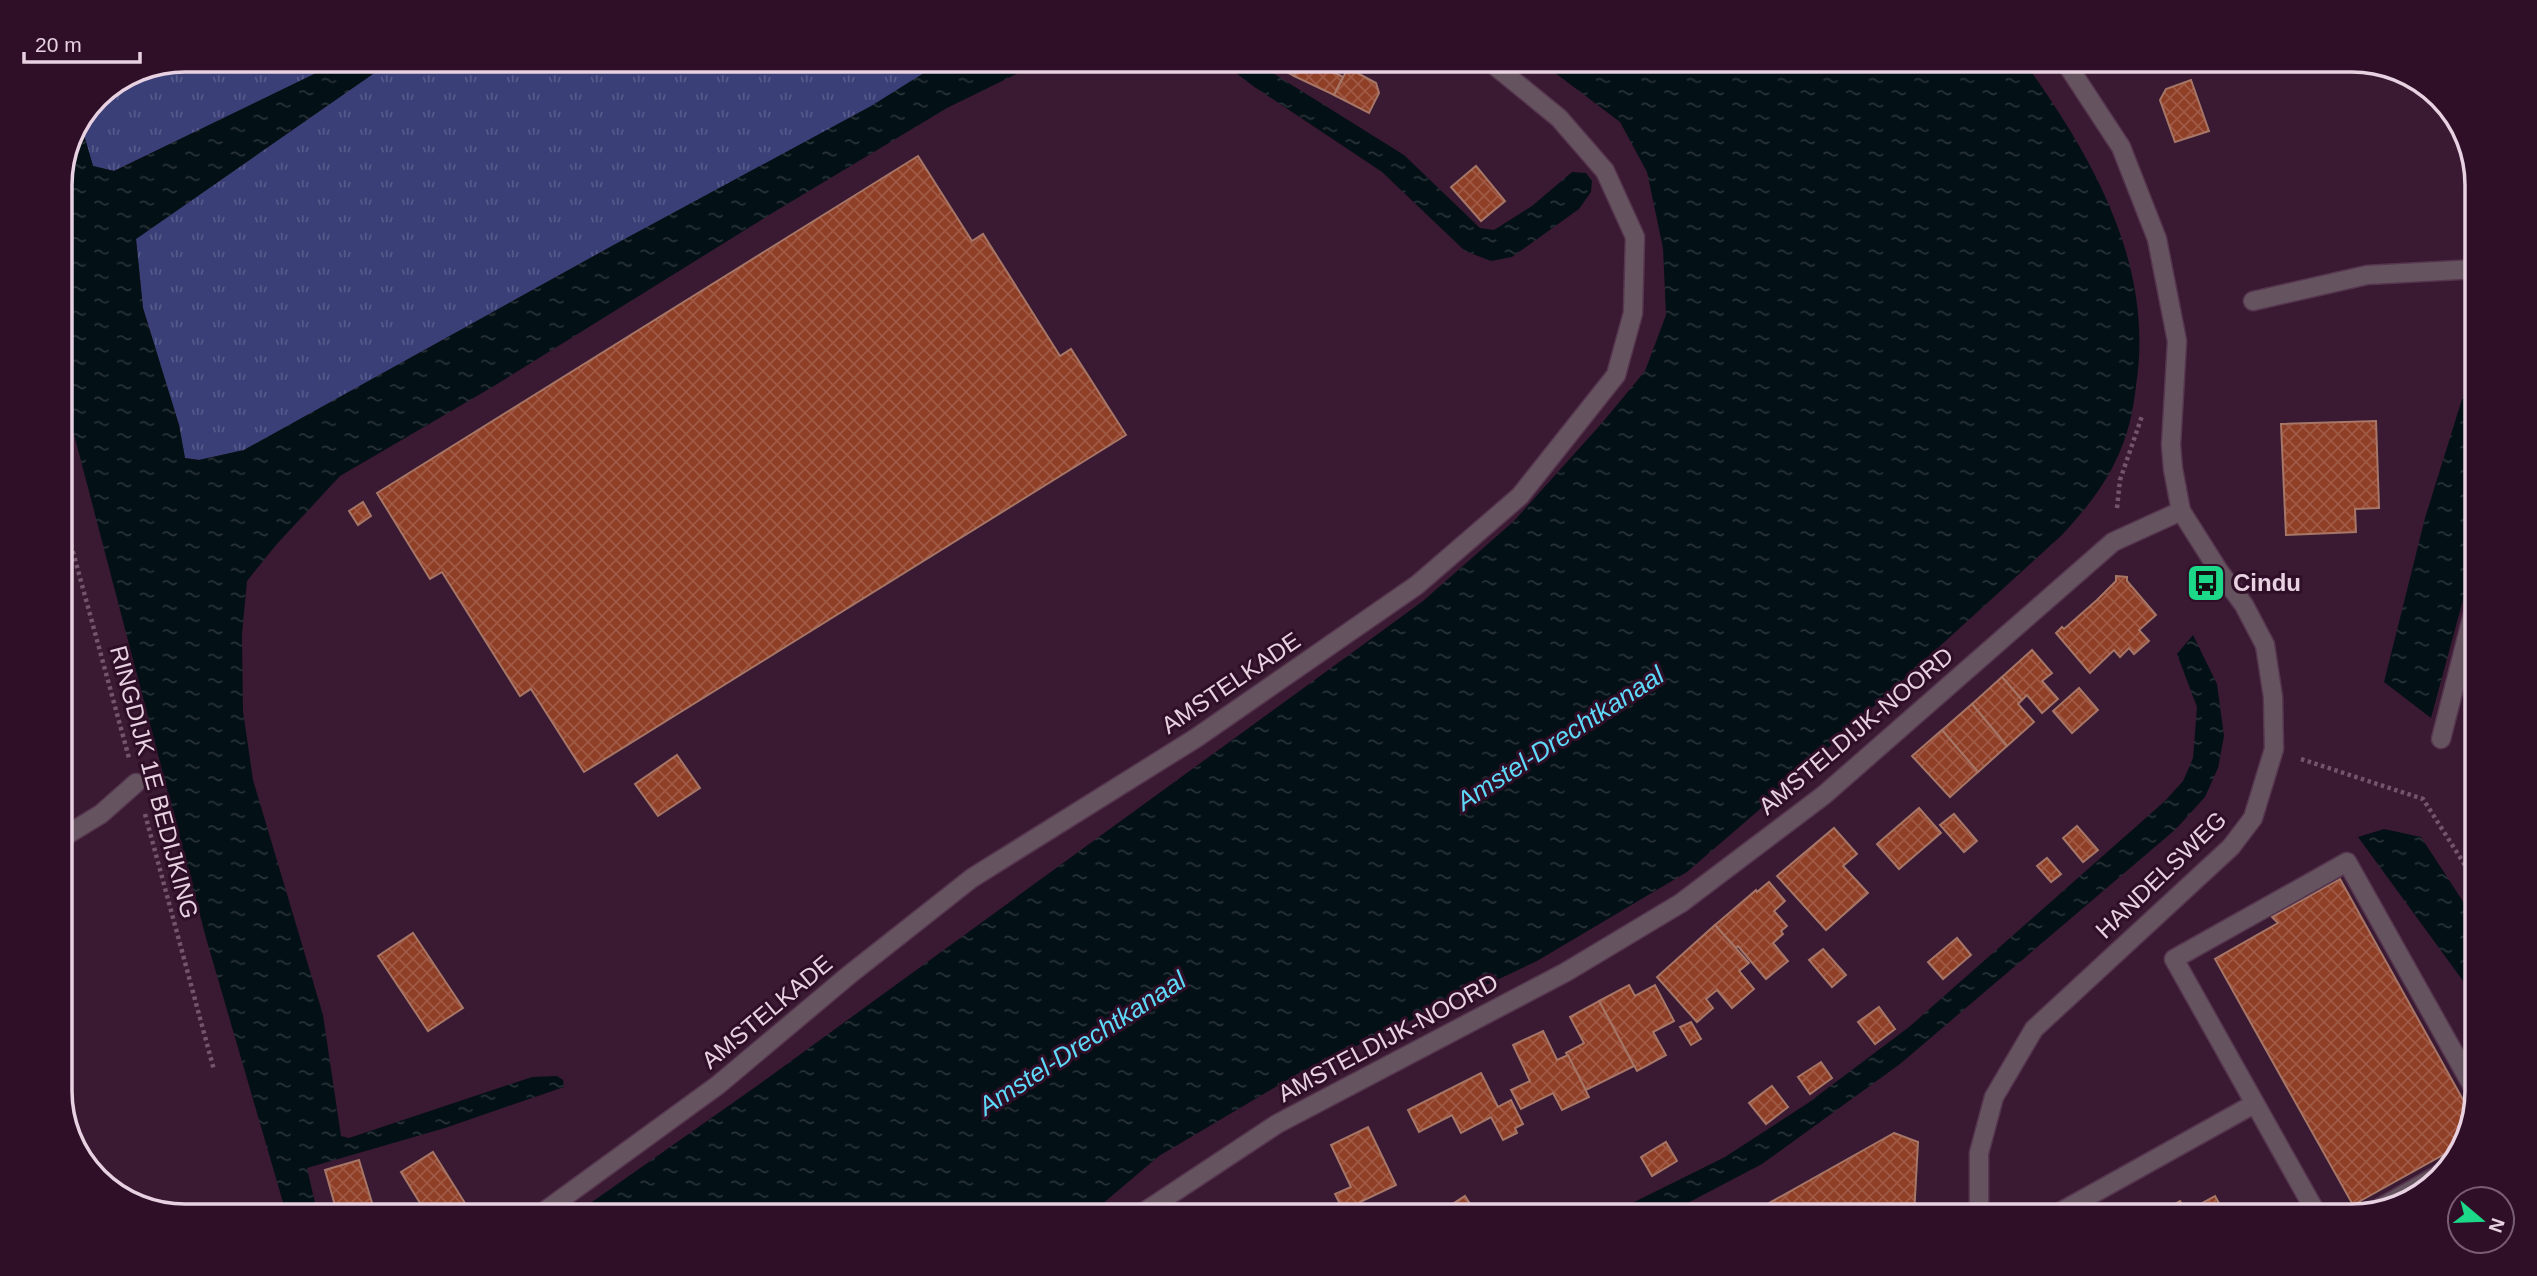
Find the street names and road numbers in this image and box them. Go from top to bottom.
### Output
street label: AMSTELKADE [1156,626,1305,739]
street label: AMSTELDIJK-NOORD [1753,641,1958,820]
street label: RINGDIJK 1E BEDIJKING [105,642,204,921]
street label: HANDELSWEG [2090,806,2231,944]
street label: AMSTELKADE [696,949,837,1074]
street label: AMSTELDIJK-NOORD [1273,968,1502,1107]

